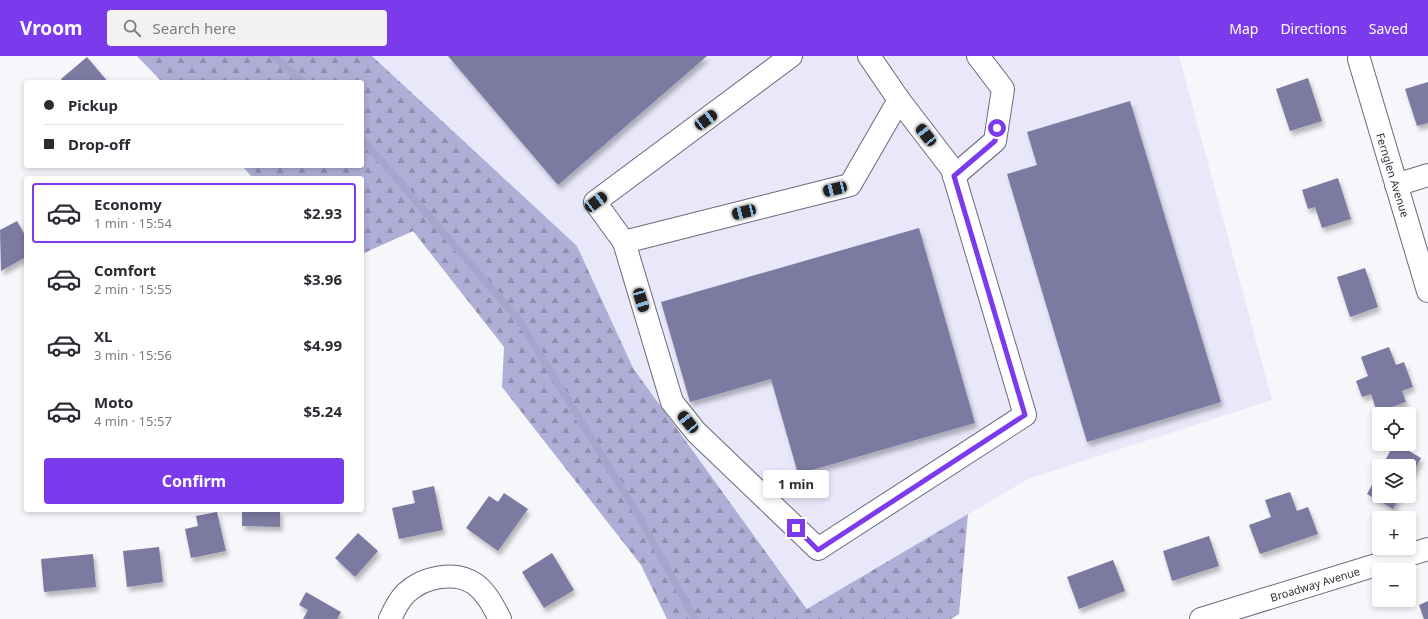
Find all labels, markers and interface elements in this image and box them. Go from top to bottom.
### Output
search box [107,10,387,46]
text: Vroom [20,15,83,41]
icon: search [121,17,143,39]
text: Search here [153,18,236,38]
text: Map [1229,19,1258,38]
text: Directions [1280,19,1347,38]
text: Saved [1369,19,1408,38]
text: Pickup [68,95,118,115]
car [693,108,719,132]
route start [988,119,1006,137]
car [914,122,938,148]
street label: Fernglen Avenue [1373,131,1413,219]
text: Drop-off [68,134,130,154]
car [822,180,848,198]
car [583,190,609,214]
text: Economy [94,194,162,214]
icon: car [46,195,82,231]
text: $2.93 [303,203,342,223]
car [731,203,757,221]
text: 1 min · 15:54 [94,214,172,232]
text: Comfort [94,260,156,280]
icon: car [46,261,82,297]
text: $3.96 [303,269,342,289]
text: 2 min · 15:55 [94,280,172,298]
car [632,287,650,313]
text: XL [94,326,112,346]
icon: car [46,327,82,363]
text: $4.99 [303,335,342,355]
text: 3 min · 15:56 [94,346,172,364]
text: Moto [94,392,133,412]
icon: car [46,393,82,429]
text: $5.24 [303,401,342,421]
map controls [1372,407,1416,607]
button: locate [1372,407,1416,451]
car [676,409,700,435]
text: 4 min · 15:57 [94,412,172,430]
button: Confirm [44,458,344,504]
button: layers [1372,459,1416,503]
callout: 1 min [763,470,829,498]
text: 1 min [778,475,814,493]
button: + [1372,511,1416,555]
route end [787,519,805,537]
street label: Broadway Avenue [1268,563,1362,605]
button: − [1372,563,1416,607]

